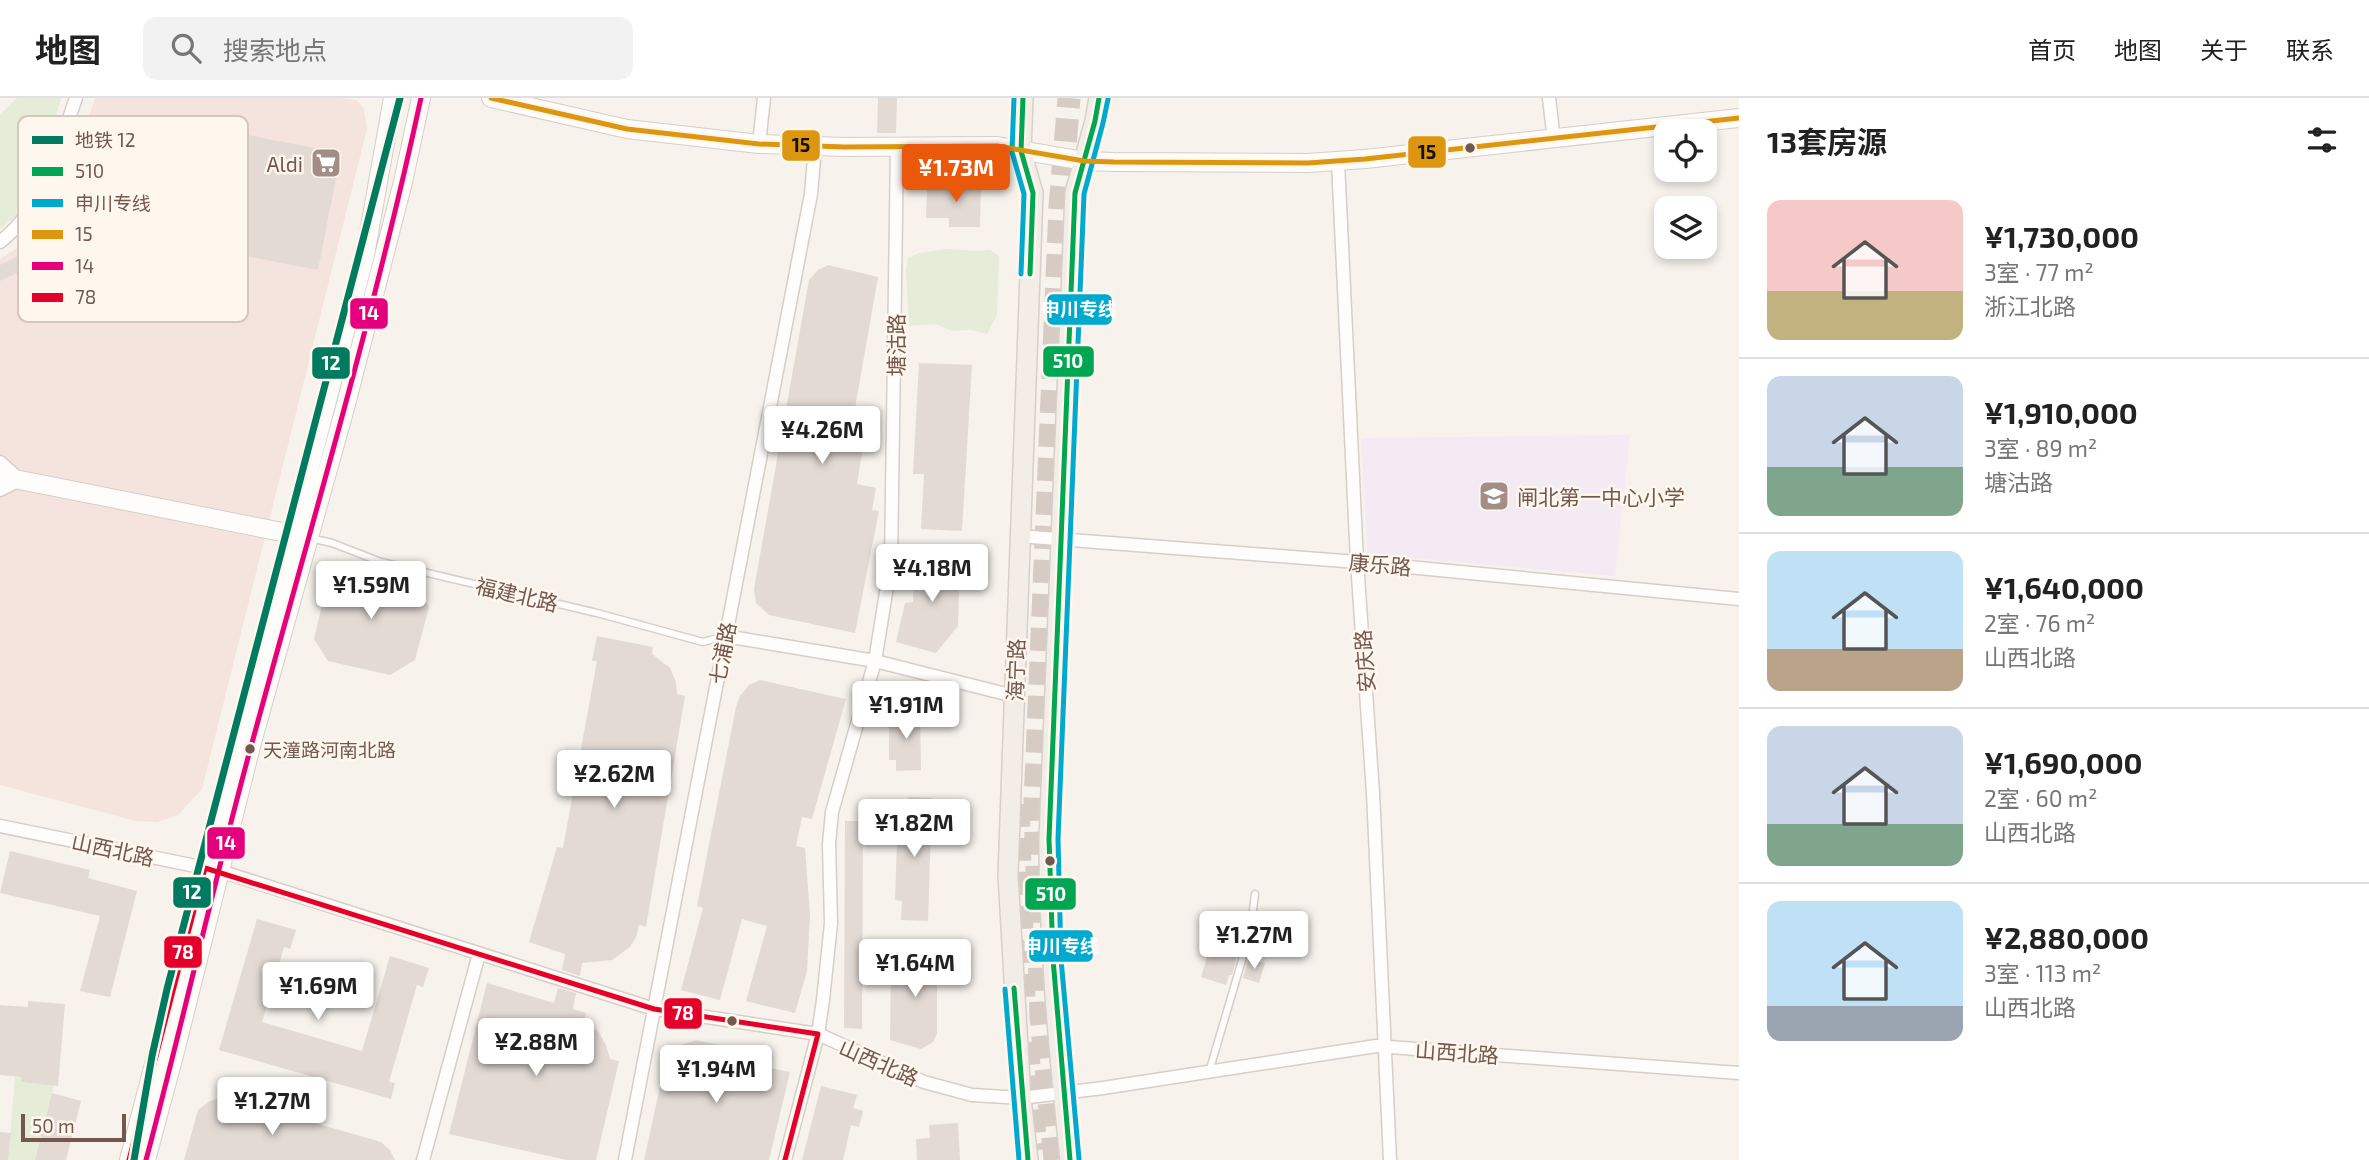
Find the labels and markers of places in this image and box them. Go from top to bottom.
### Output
unlabelled marker [1463,141,1477,155]
pin: ¥1.73M [899,144,1013,204]
supermarket icon: Aldi [309,146,343,180]
place label: Aldi [266,151,303,176]
pin: ¥4.26M [765,406,879,466]
school or university icon: 闸北第一中心小学 [1477,479,1511,513]
place label: 闸北第一中心小学 [1517,484,1685,509]
pin: ¥4.18M [875,545,989,604]
pin: ¥1.59M [314,561,428,621]
pin: ¥1.91M [849,682,963,741]
place label: 天潼路河南北路 [263,738,396,761]
marker: 天潼路河南北路 [243,742,257,756]
pin: ¥2.62M [557,750,671,810]
pin: ¥1.82M [857,800,971,859]
unlabelled marker [1043,854,1057,868]
pin: ¥1.27M [1197,912,1311,971]
pin: ¥1.64M [858,940,972,999]
pin: ¥1.69M [261,962,375,1022]
unlabelled marker [725,1014,739,1028]
pin: ¥2.88M [479,1018,593,1078]
pin: ¥1.94M [659,1046,773,1105]
pin: ¥1.27M [215,1077,329,1137]

